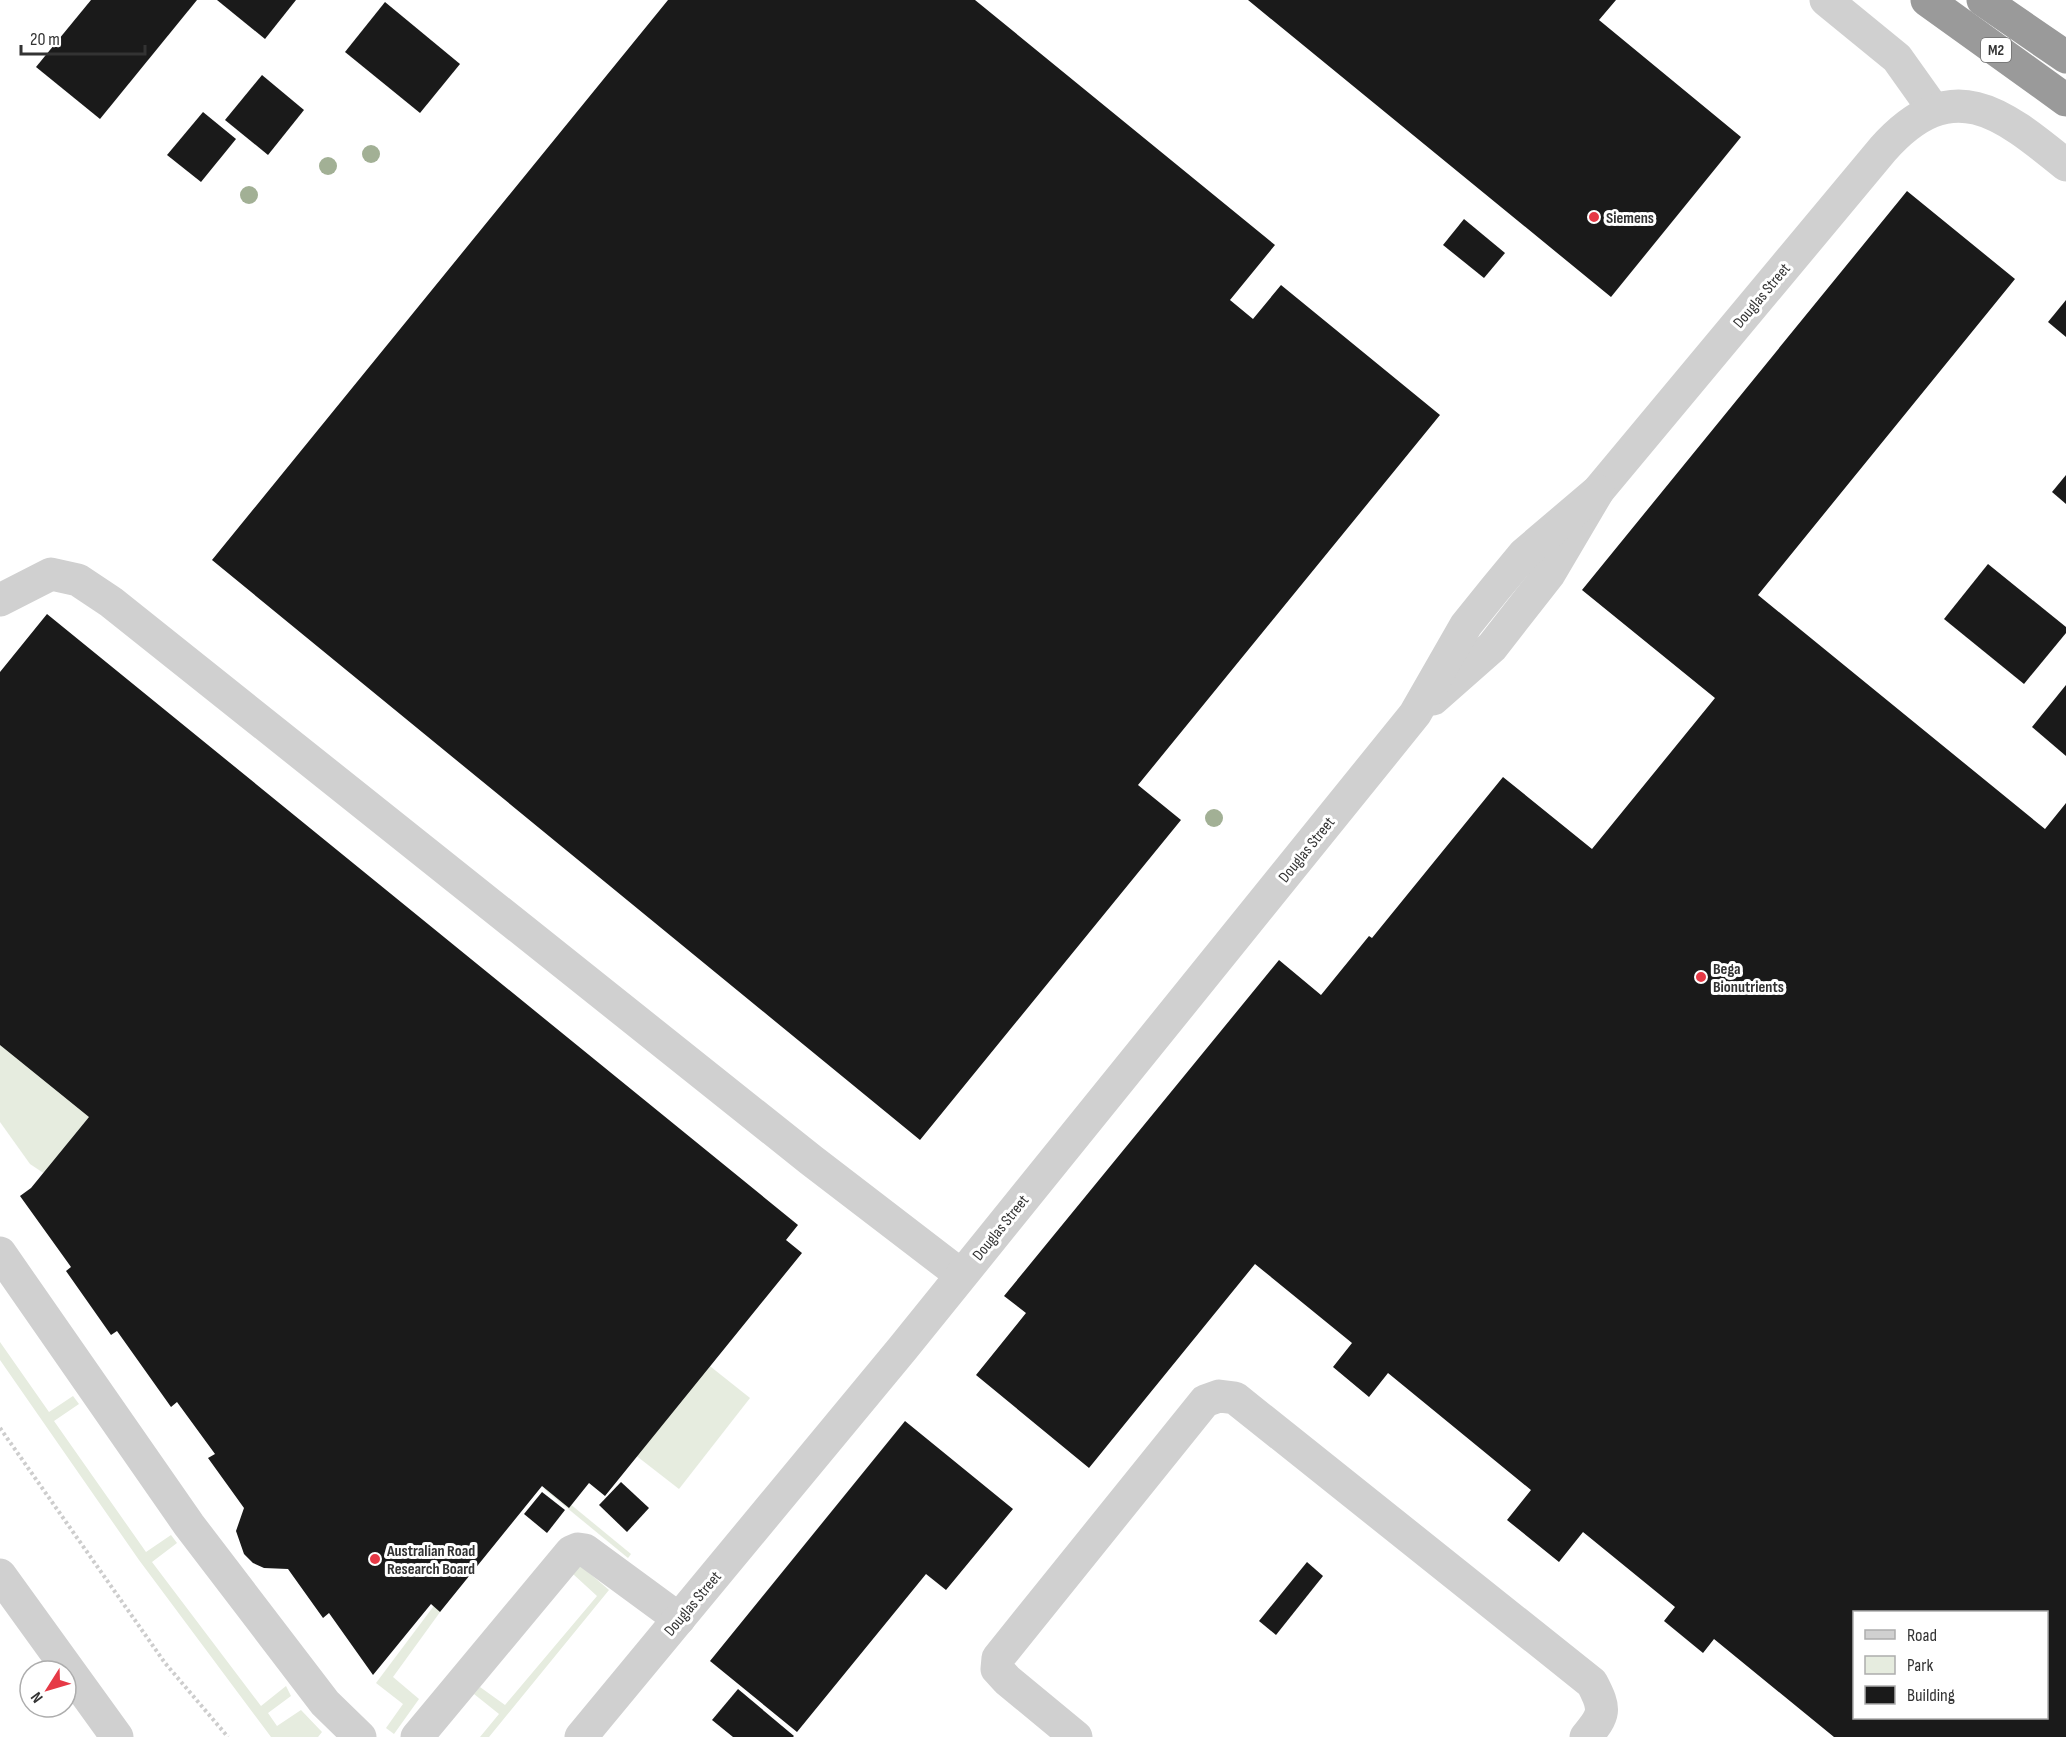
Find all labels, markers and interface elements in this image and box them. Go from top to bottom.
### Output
scale bar [21,18,146,56]
text: 20 m [30,29,60,50]
road number: M2 [1981,38,2011,62]
place label: Siemens [1606,209,1654,228]
marker: Siemens [1587,210,1601,224]
street label: Douglas Street [1730,260,1795,332]
street label: Douglas Street [1275,813,1339,887]
place label: Bega Bionutrients [1713,960,1784,997]
marker: Bega Bionutrients [1694,970,1708,984]
street label: Douglas Street [969,1191,1033,1265]
place label: Australian Road Research Board [386,1542,475,1579]
marker: Australian Road Research Board [368,1552,382,1566]
street label: Douglas Street [661,1568,726,1640]
legend [1853,1611,2048,1719]
text: Road [1907,1625,1937,1646]
text: Park [1907,1655,1933,1676]
north arrow [18,1659,78,1719]
text: Building [1907,1685,1955,1706]
text: N [27,1688,47,1706]

